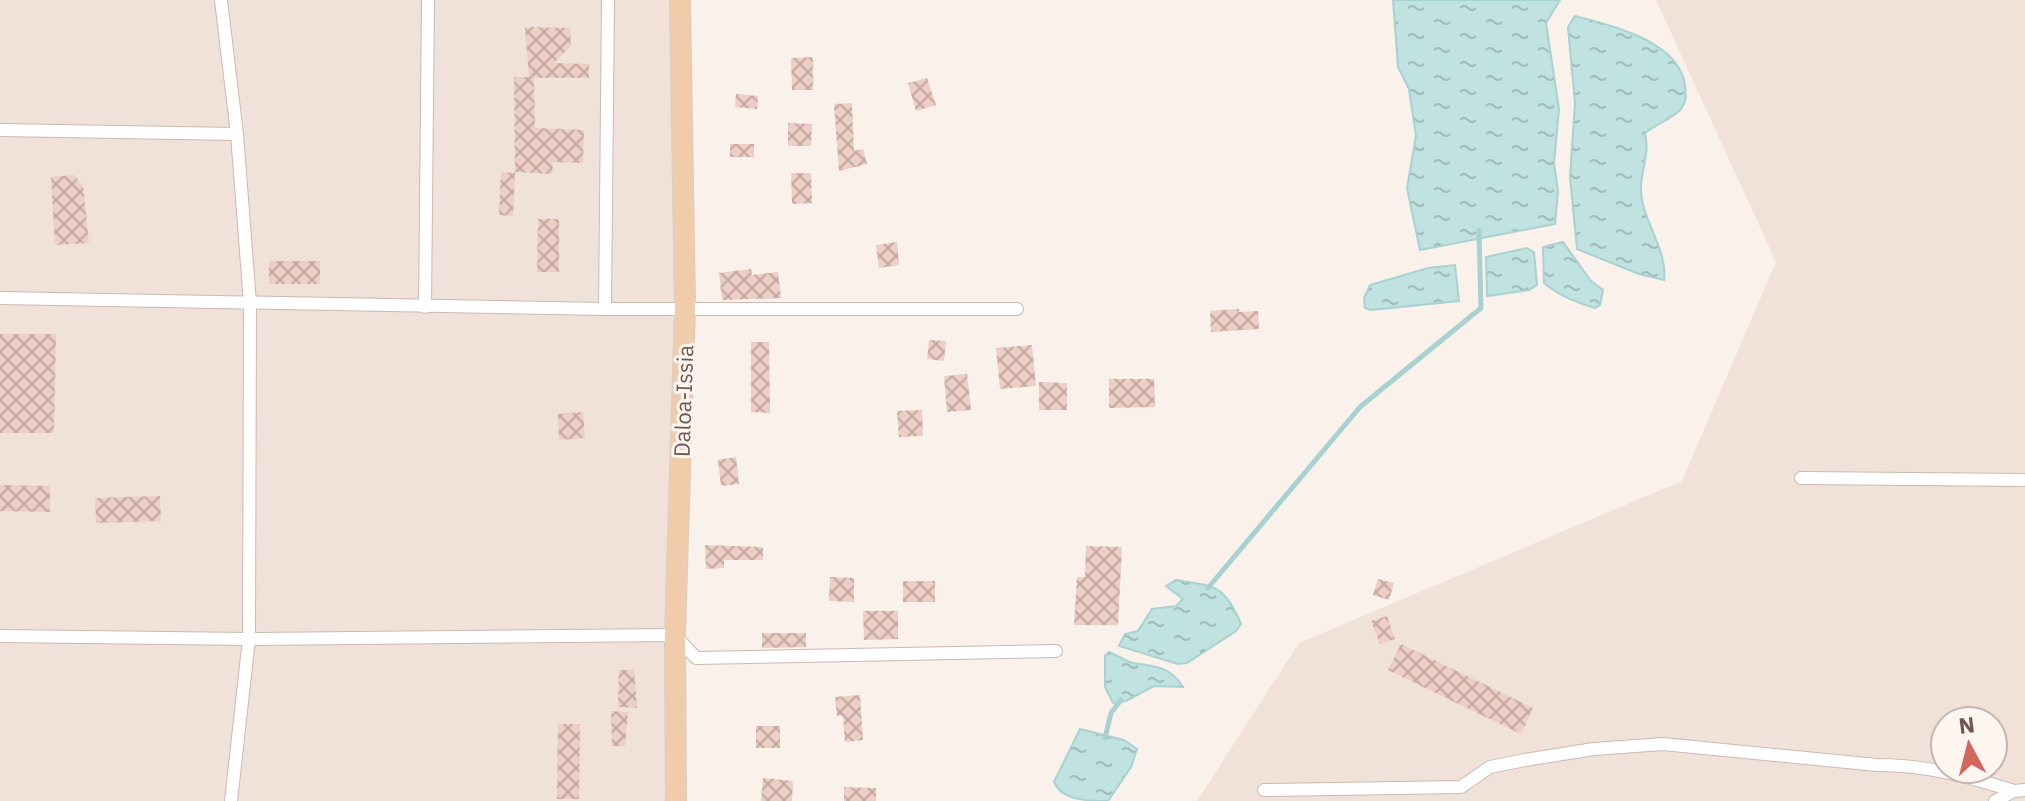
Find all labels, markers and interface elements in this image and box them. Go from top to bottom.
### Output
street label: Daloa-Issia [667,344,699,457]
north arrow [1929,705,2009,785]
text: N [1957,709,1976,740]

